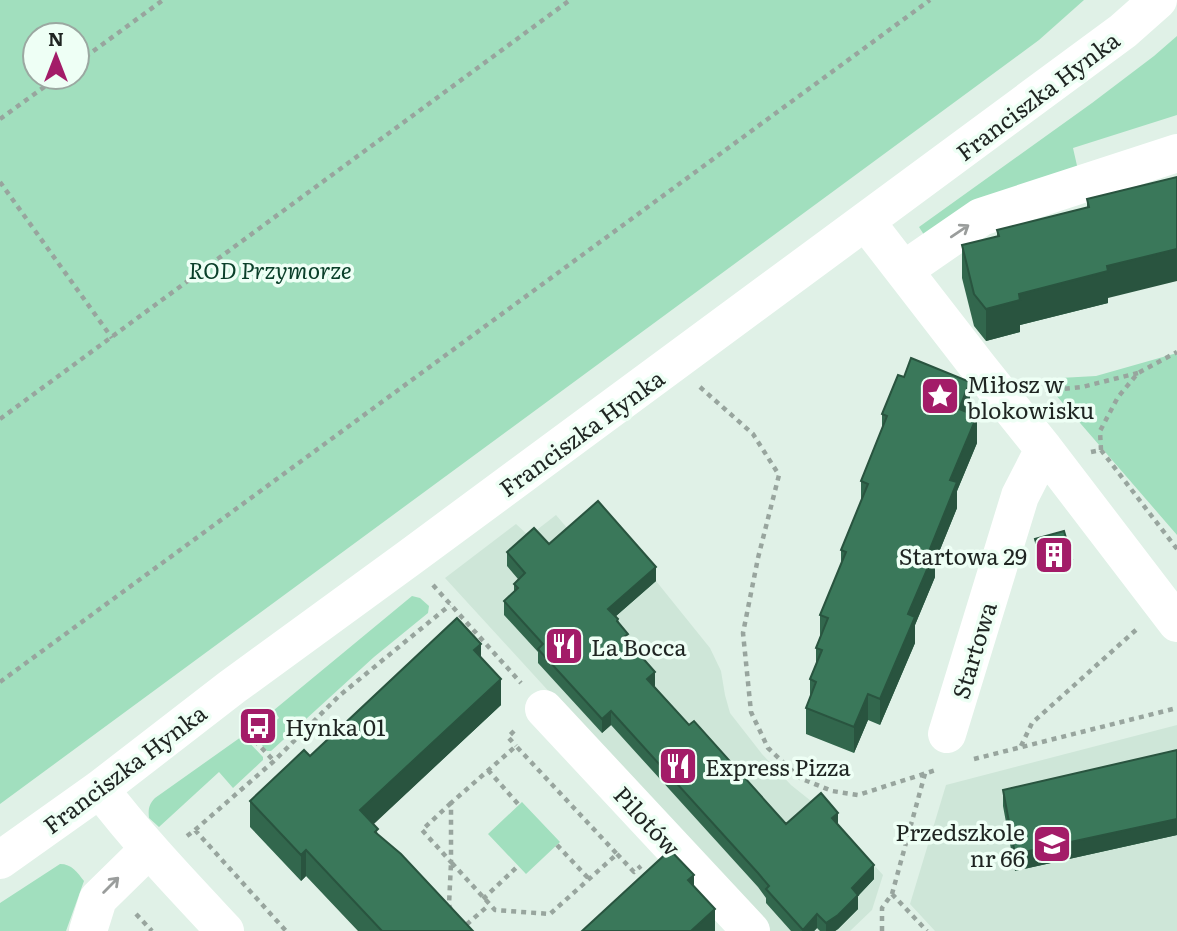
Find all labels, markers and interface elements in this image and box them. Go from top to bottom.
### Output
north arrow [21,21,91,91]
street label: Franciszka Hynka [948,22,1126,168]
text: N [48,24,64,52]
one-way arrow [950,224,970,238]
park label: ROD Przymorze [188,252,352,286]
street label: Franciszka Hynka [491,360,671,504]
place label: Miłosz w blokowisku [967,366,1094,426]
place icon: Miłosz w blokowisku [919,375,961,417]
building icon: Startowa 29 [1033,534,1075,576]
place label: Startowa 29 [899,538,1027,572]
street label: Startowa [942,597,1004,703]
restaurant icon: La Bocca [543,625,585,667]
place label: La Bocca [591,629,687,663]
street label: Franciszka Hynka [35,695,213,841]
bus stop icon: Hynka 01 [237,705,279,747]
place label: Hynka 01 [285,709,386,743]
restaurant icon: Express Pizza [657,745,699,787]
place label: Express Pizza [705,749,851,783]
street label: Pilotów [607,778,689,863]
place label: Przedszkole nr 66 [895,814,1025,874]
school or university icon: Przedszkole nr 66 [1031,823,1073,865]
one-way arrow [102,877,119,894]

